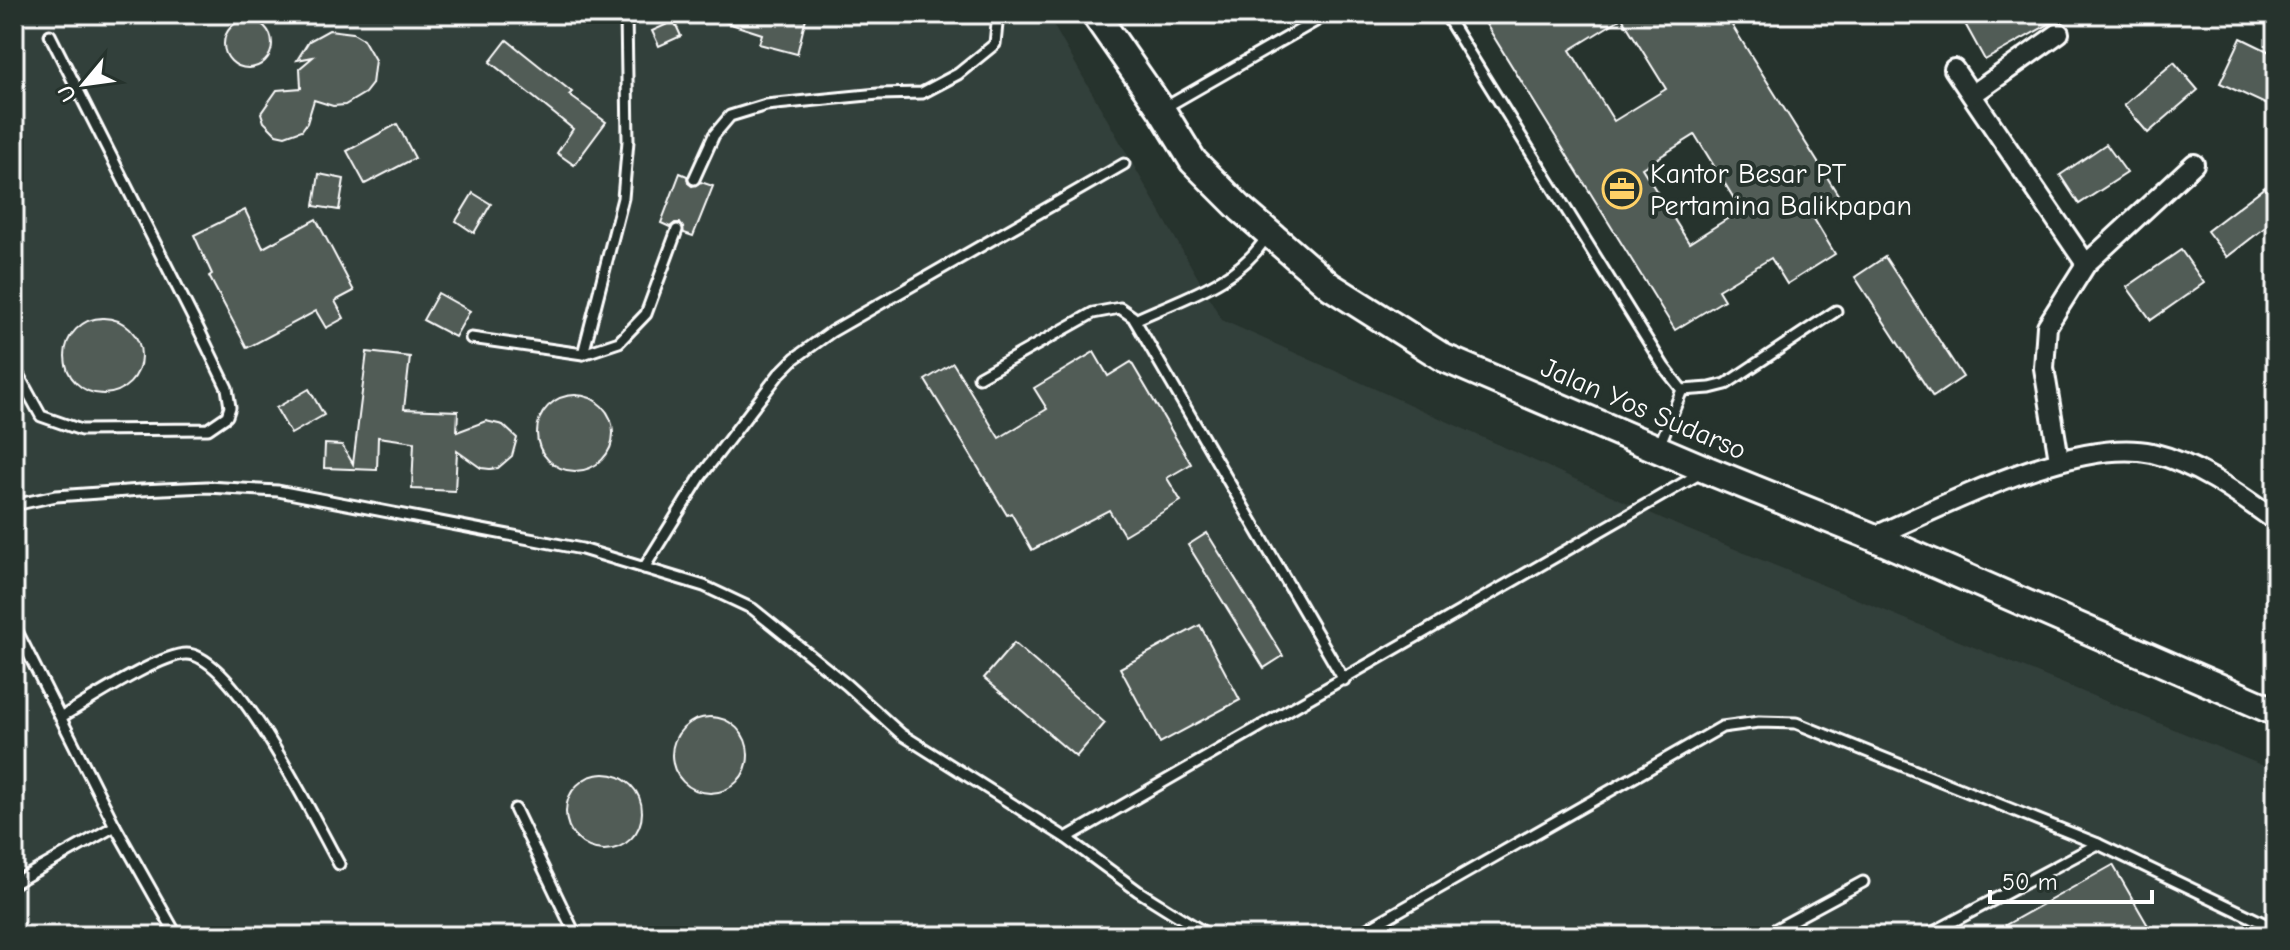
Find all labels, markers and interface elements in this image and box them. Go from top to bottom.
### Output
north arrow [44,44,124,124]
text: U [52,80,82,106]
place label: Kantor Besar PT Pertamina Balikpapan [1650,158,1912,222]
office icon: Kantor Besar PT Pertamina Balikpapan [1601,168,1643,210]
street label: Jalan Yos Sudarso [1536,351,1751,467]
scale bar [1990,854,2152,904]
text: 50 m [2002,868,2058,896]

